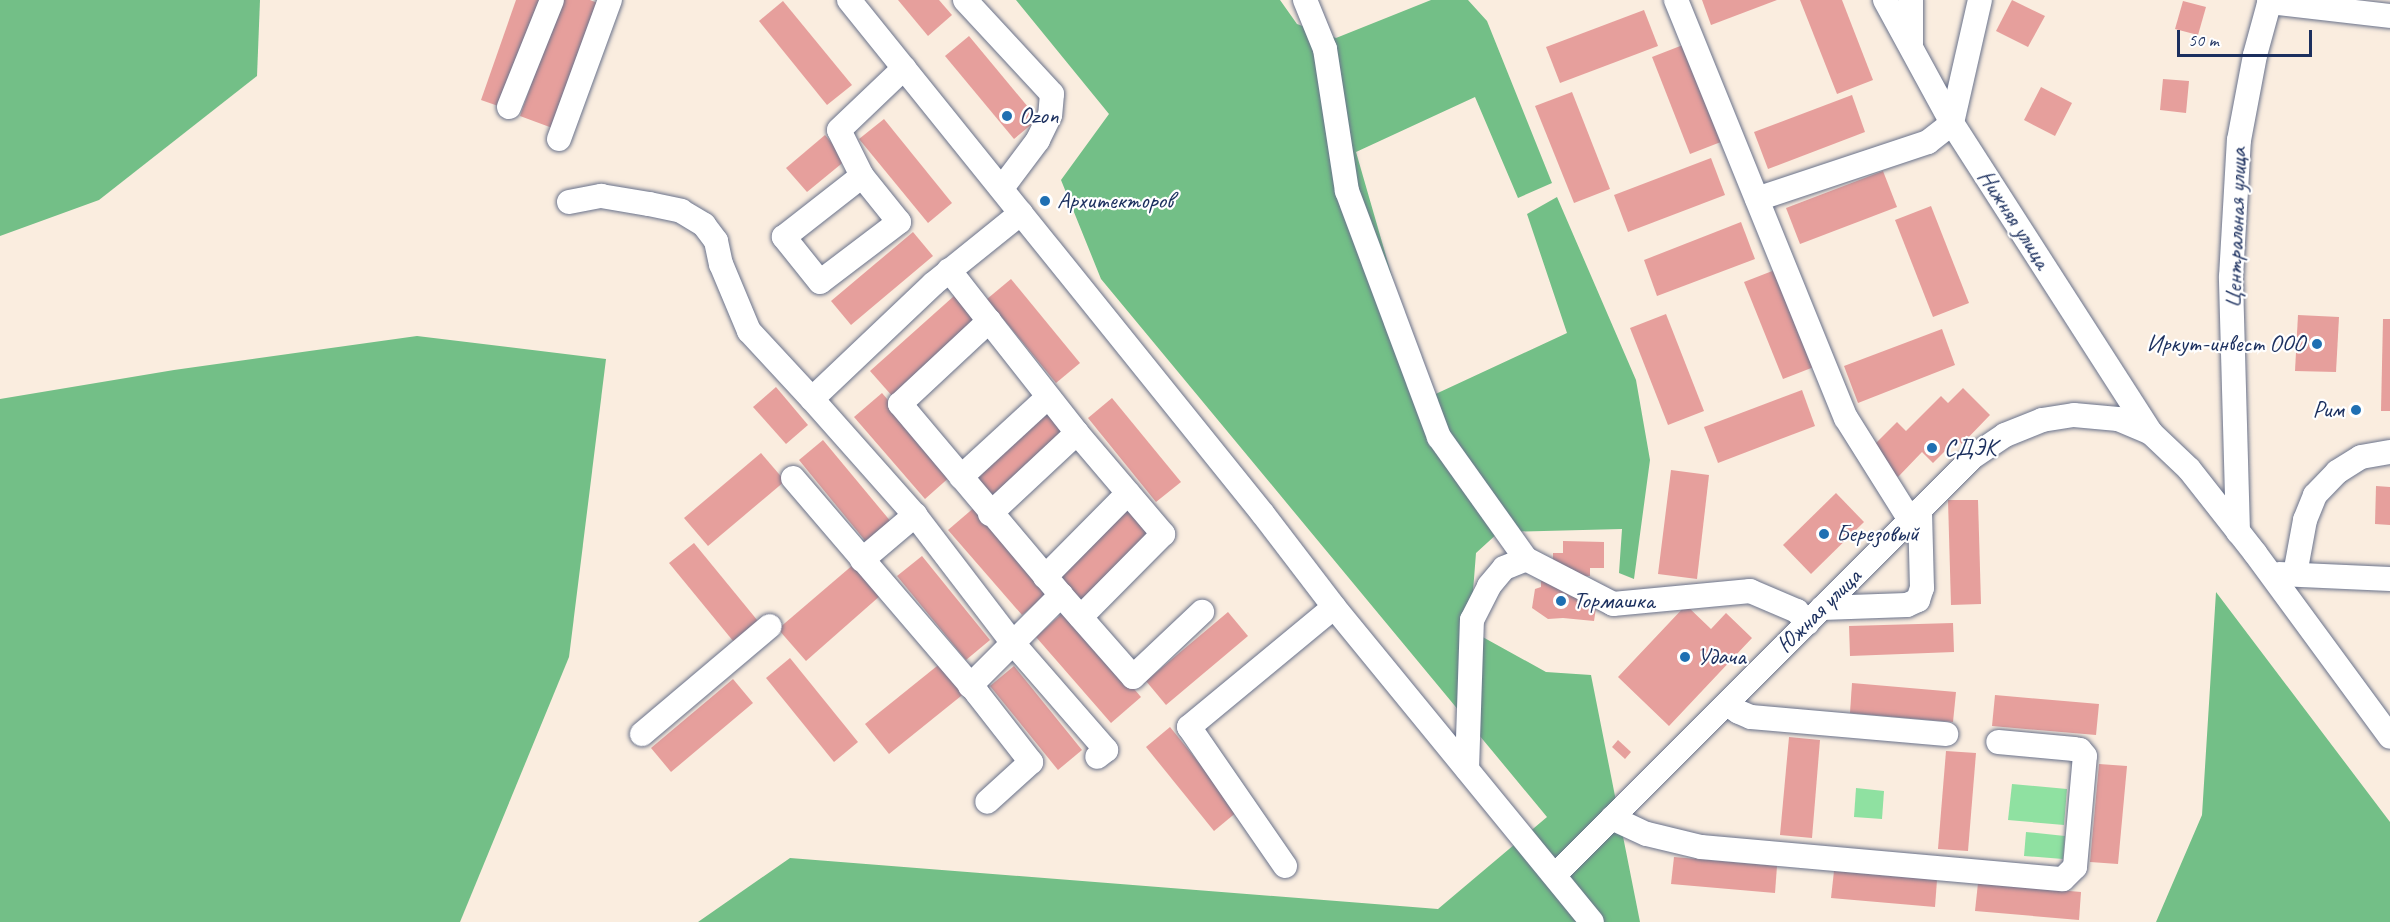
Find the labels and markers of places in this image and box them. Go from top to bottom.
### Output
place label: Ozon [1019,102,1058,130]
marker: Ozon [1000,109,1014,123]
place label: Архитекторов [1057,187,1173,215]
marker: Архитекторов [1038,194,1052,208]
place label: Иркут-инвест ООО [2146,330,2305,358]
marker: Иркут-инвест ООО [2310,337,2324,351]
place label: Рим [2312,396,2344,424]
marker: Рим [2349,403,2363,417]
place label: СДЭК [1944,434,1997,462]
marker: СДЭК [1925,441,1939,455]
place label: Березовый [1836,520,1919,548]
marker: Березовый [1817,527,1831,541]
place label: Тормашка [1573,587,1654,615]
marker: Тормашка [1554,594,1568,608]
place label: Удача [1697,643,1746,671]
marker: Удача [1678,650,1692,664]

